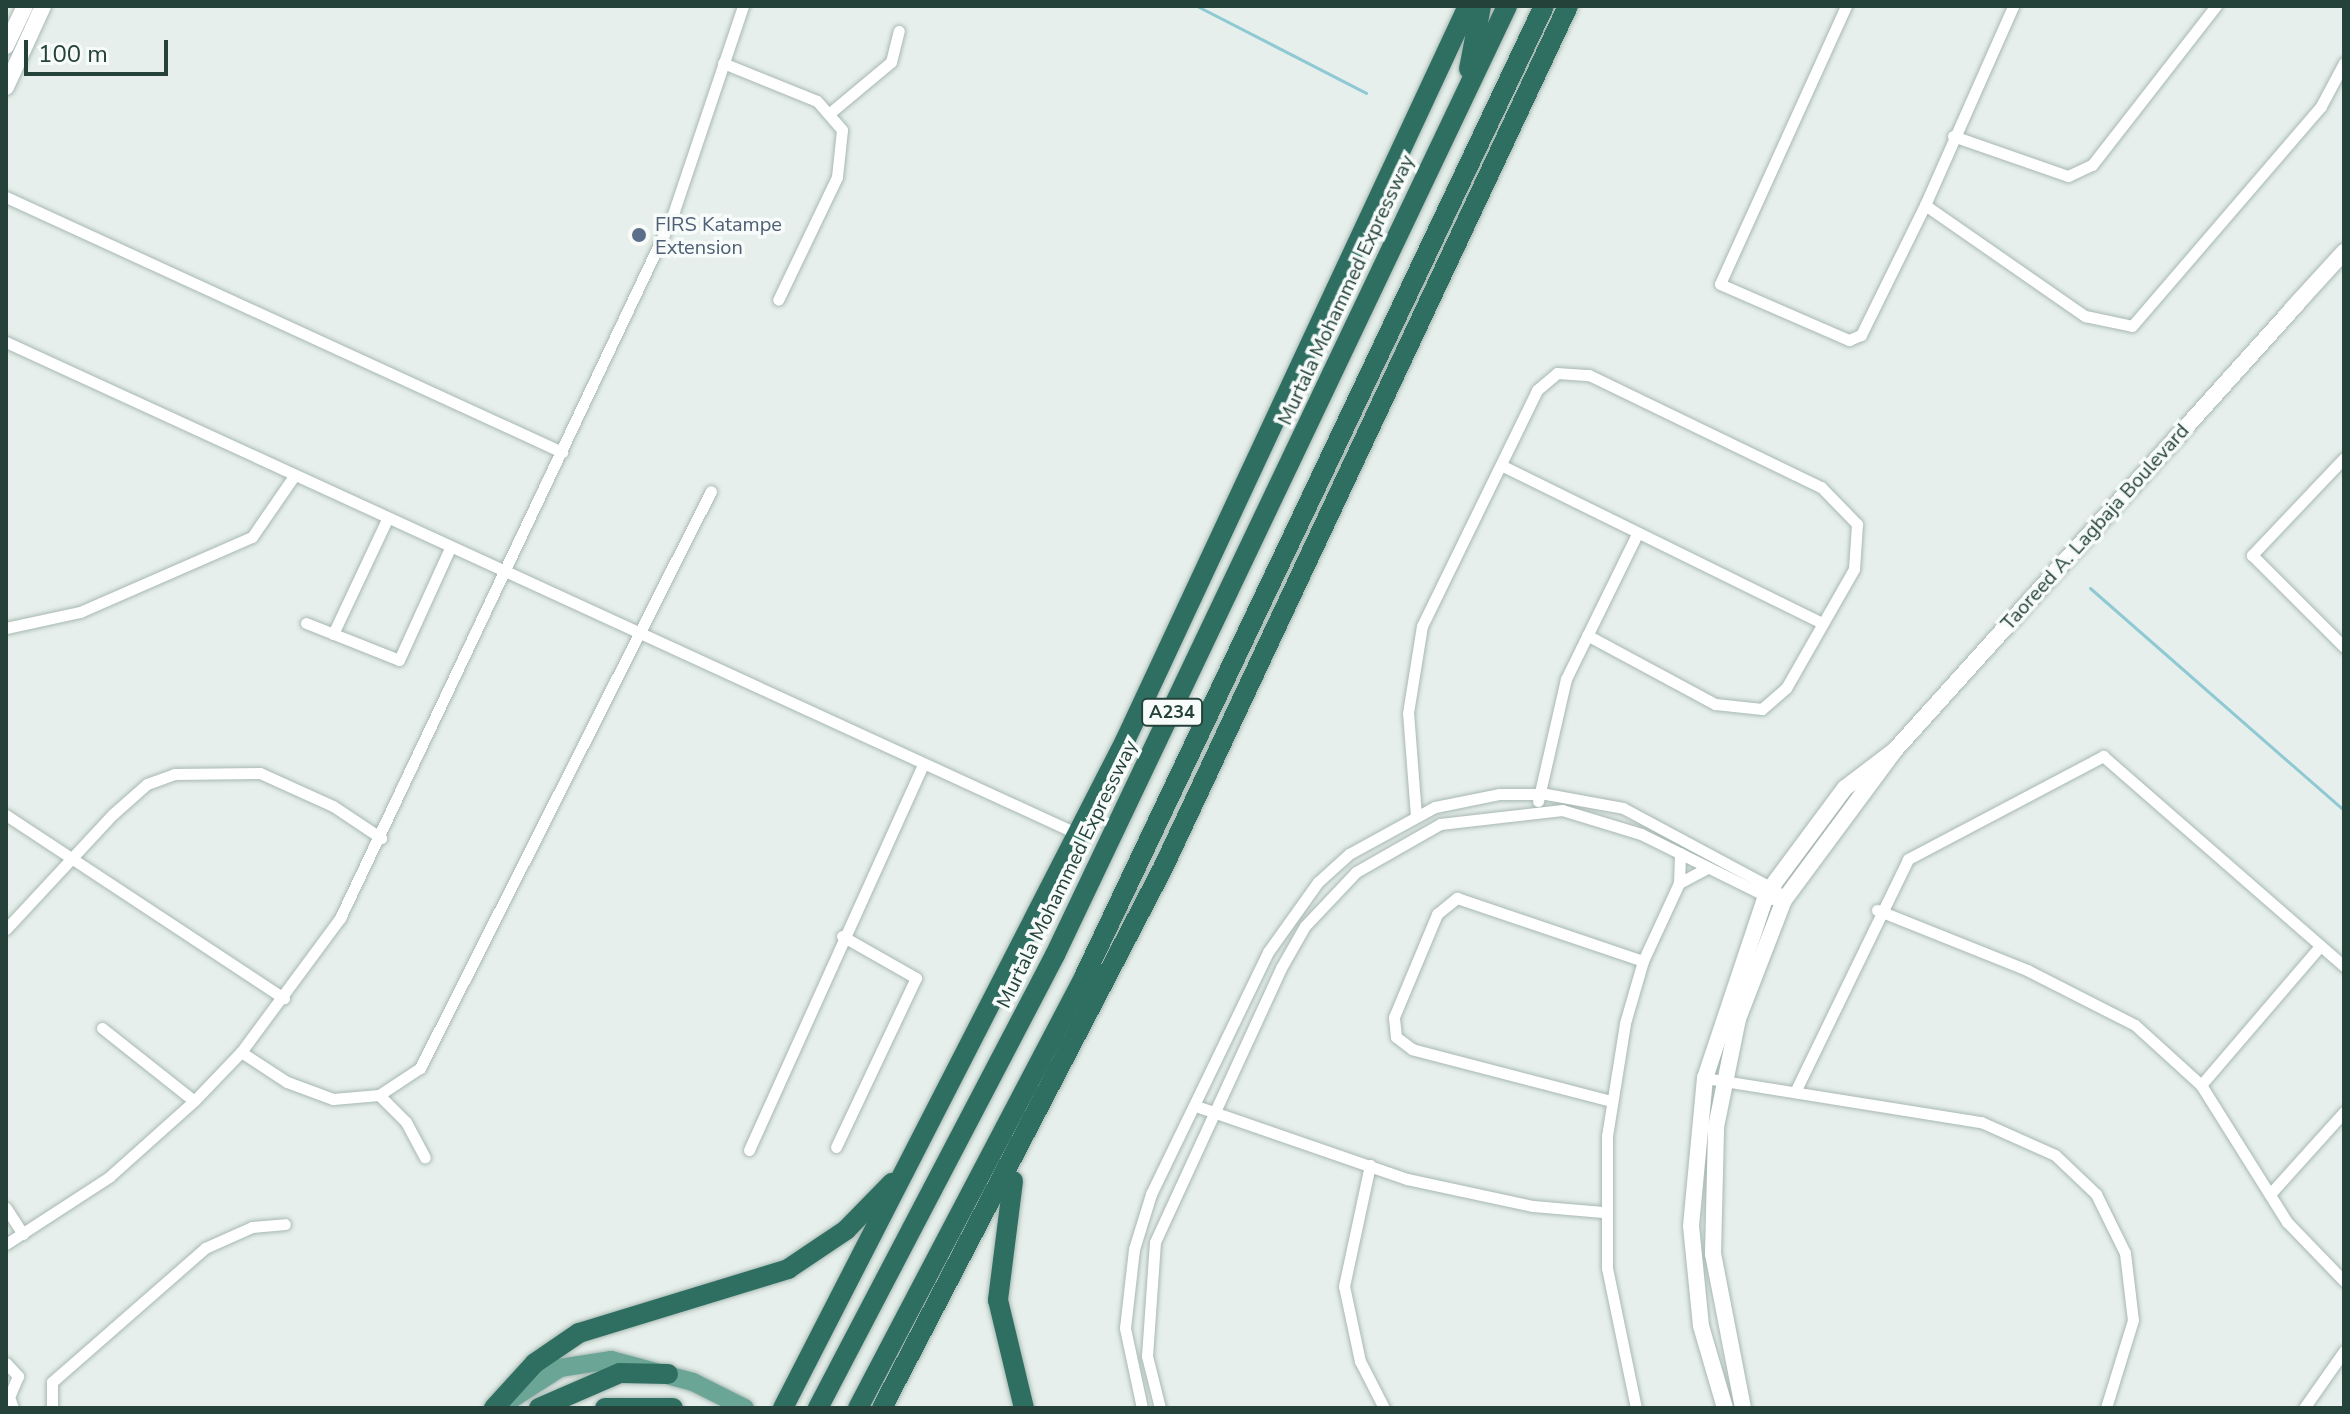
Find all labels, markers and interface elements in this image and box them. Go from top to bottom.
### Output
scale bar [28,24,172,74]
text: 100 m [38,38,108,70]
street label: Murtala Mohammed Expressway [1273,151,1419,429]
place label: FIRS Katampe Extension [655,212,782,259]
marker: FIRS Katampe Extension [630,226,648,244]
street label: Taoreed A. Lagbaja Boulevard [1996,419,2194,635]
road number: A234 [1140,698,1204,726]
street label: Murtala Mohammed Expressway [992,736,1142,1012]

